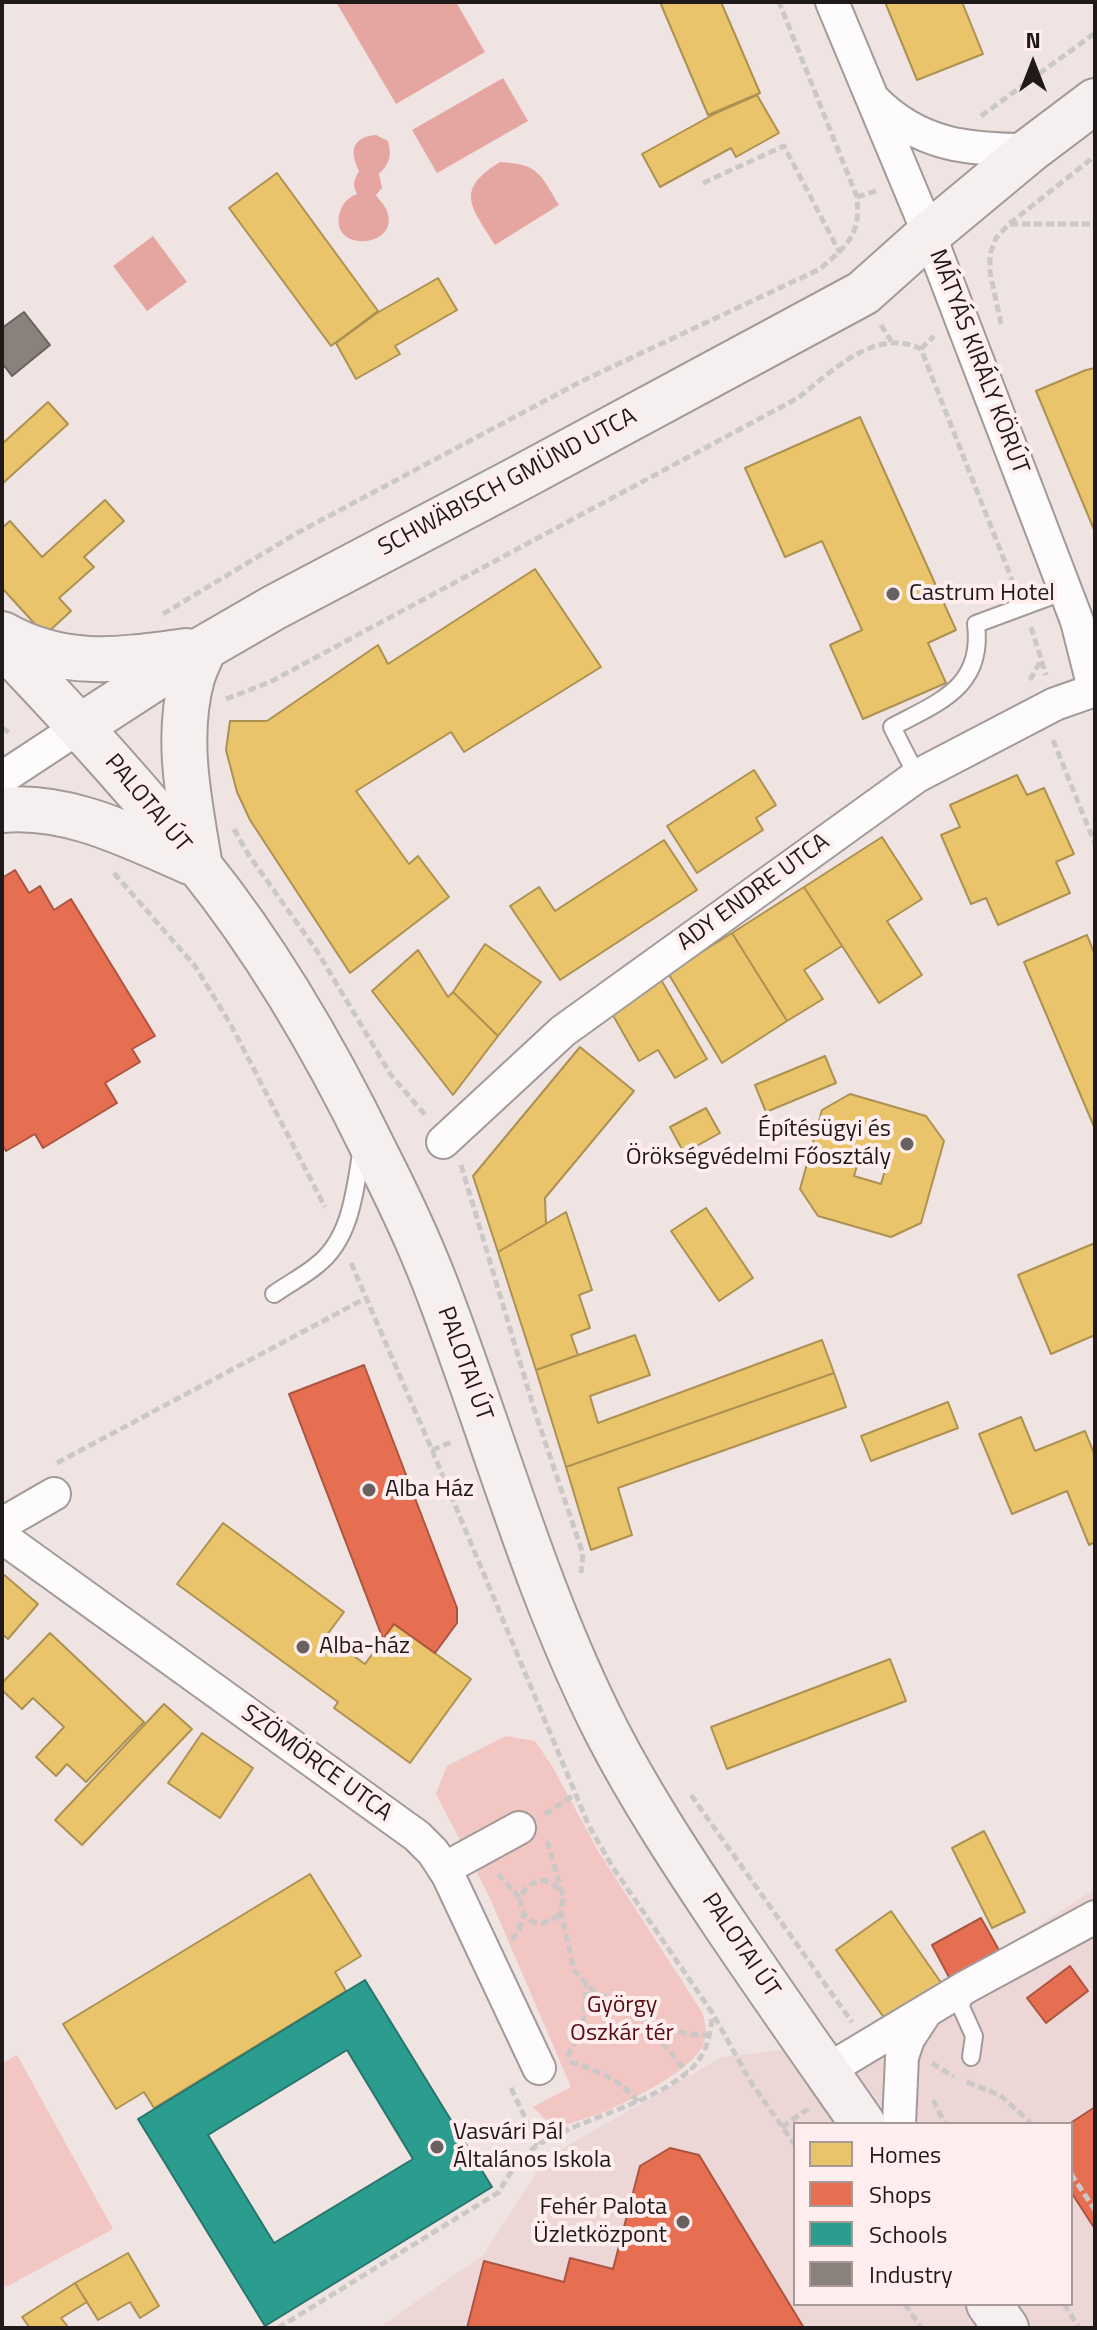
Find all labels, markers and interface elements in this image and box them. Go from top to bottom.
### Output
text: N [1025,23,1041,57]
north arrow [993,24,1073,104]
street label: MÁTYÁS KIRÁLY KÖRÚT [922,246,1034,478]
street label: SCHWÄBISCH GMÜND UTCA [374,403,642,563]
place label: Castrum Hotel [909,580,1055,608]
marker: Castrum Hotel [884,585,902,603]
street label: PALOTAI ÚT [98,749,196,859]
street label: ADY ENDRE UTCA [672,828,836,958]
place label: Építésügyi és Örökségvédelmi Főosztály [626,1116,891,1172]
marker: Építésügyi és Örökségvédelmi Főosztály [898,1135,916,1153]
street label: PALOTAI ÚT [430,1303,498,1425]
place label: Alba Ház [385,1476,474,1504]
marker: Alba Ház [360,1481,378,1499]
place label: Alba-ház [319,1633,410,1661]
marker: Alba-ház [294,1638,312,1656]
street label: SZÖMÖRCE UTCA [235,1700,397,1828]
street label: PALOTAI ÚT [695,1889,785,2003]
park label: György Oszkár tér [570,1992,674,2048]
place label: Vasvári Pál Általános Iskola [453,2119,611,2175]
legend [793,2122,1073,2306]
text: Homes [869,2136,941,2172]
marker: Vasvári Pál Általános Iskola [428,2138,446,2156]
text: Shops [869,2176,931,2212]
place label: Fehér Palota Üzletközpont [533,2194,667,2250]
marker: Fehér Palota Üzletközpont [674,2213,692,2231]
text: Schools [869,2216,947,2252]
text: Industry [869,2256,953,2292]

